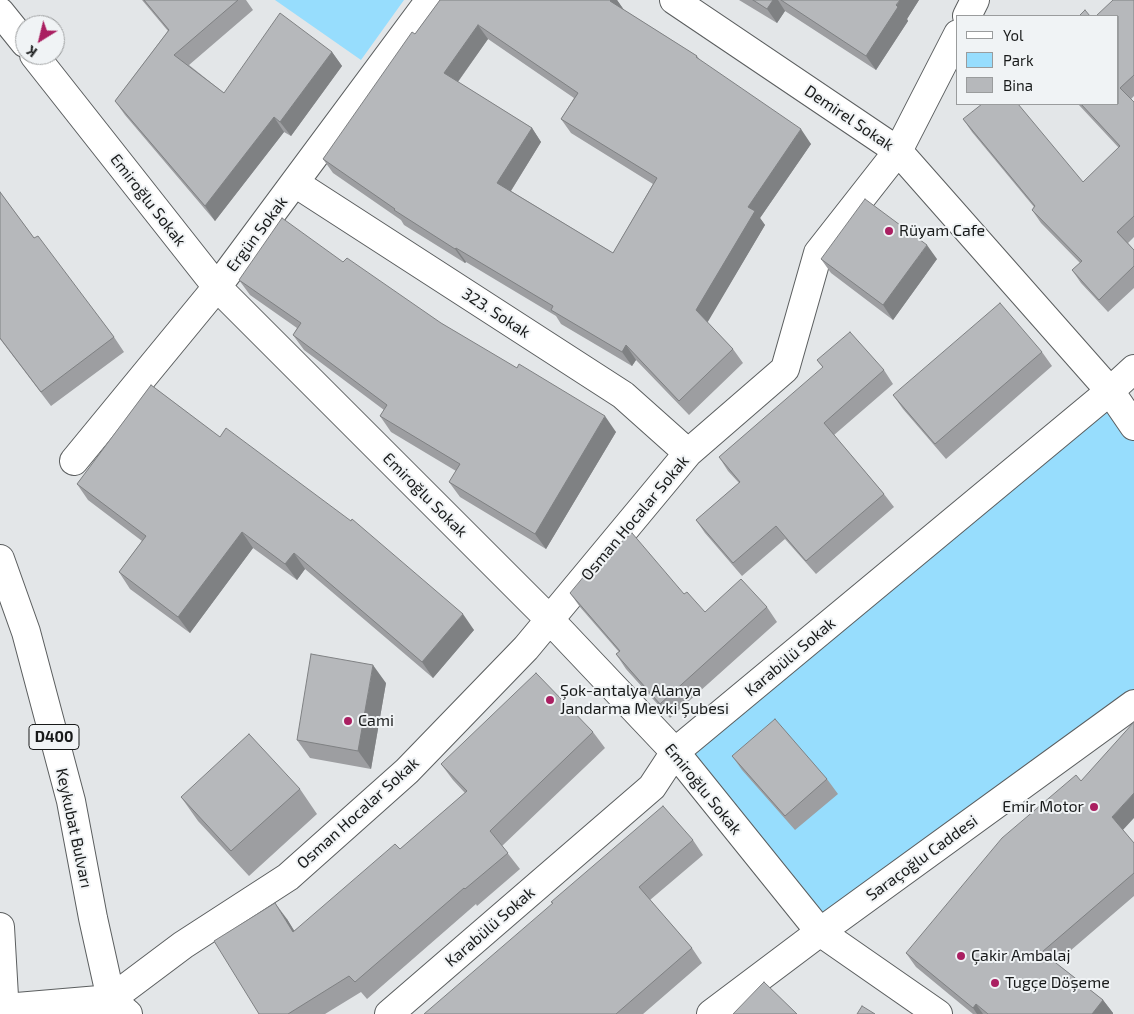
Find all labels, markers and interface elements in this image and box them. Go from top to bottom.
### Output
north arrow [15,15,65,65]
legend [956,15,1119,105]
text: Yol [1003,26,1024,44]
text: K [23,42,40,61]
text: Park [1003,51,1034,69]
text: Bina [1003,76,1033,94]
street label: Demirel Sokak [801,81,897,155]
street label: Emiroğlu Sokak [106,150,190,250]
street label: Ergün Sokak [222,193,292,275]
place label: Rüyam Cafe [899,221,985,241]
marker: Rüyam Cafe [883,225,895,237]
street label: 323. Sokak [458,284,534,342]
street label: Emiroğlu Sokak [379,449,471,541]
street label: Osman Hocalar Sokak [577,451,693,585]
street label: Karabülü Sokak [741,614,839,700]
place label: Şok-antalya Alanya Jandarma Mevki Şubesi [560,681,729,719]
marker: Şok-antalya Alanya Jandarma Mevki Şubesi [544,694,556,706]
place label: Cami [358,711,394,731]
marker: Cami [342,715,354,727]
road number: D400 [29,724,79,750]
street label: Emiroğlu Sokak [660,740,746,838]
street label: Osman Hocalar Sokak [293,753,423,873]
street label: Keykubat Bulvarı [52,766,96,890]
place label: Emir Motor [1002,797,1084,817]
marker: Emir Motor [1088,801,1100,813]
street label: Saraçoğlu Caddesi [863,811,981,905]
street label: Karabülü Sokak [441,883,539,971]
place label: Çakir Ambalaj [971,946,1070,966]
marker: Çakir Ambalaj [955,950,967,962]
place label: Tugçe Döşeme [1005,973,1110,993]
marker: Tugçe Döşeme [989,977,1001,989]

